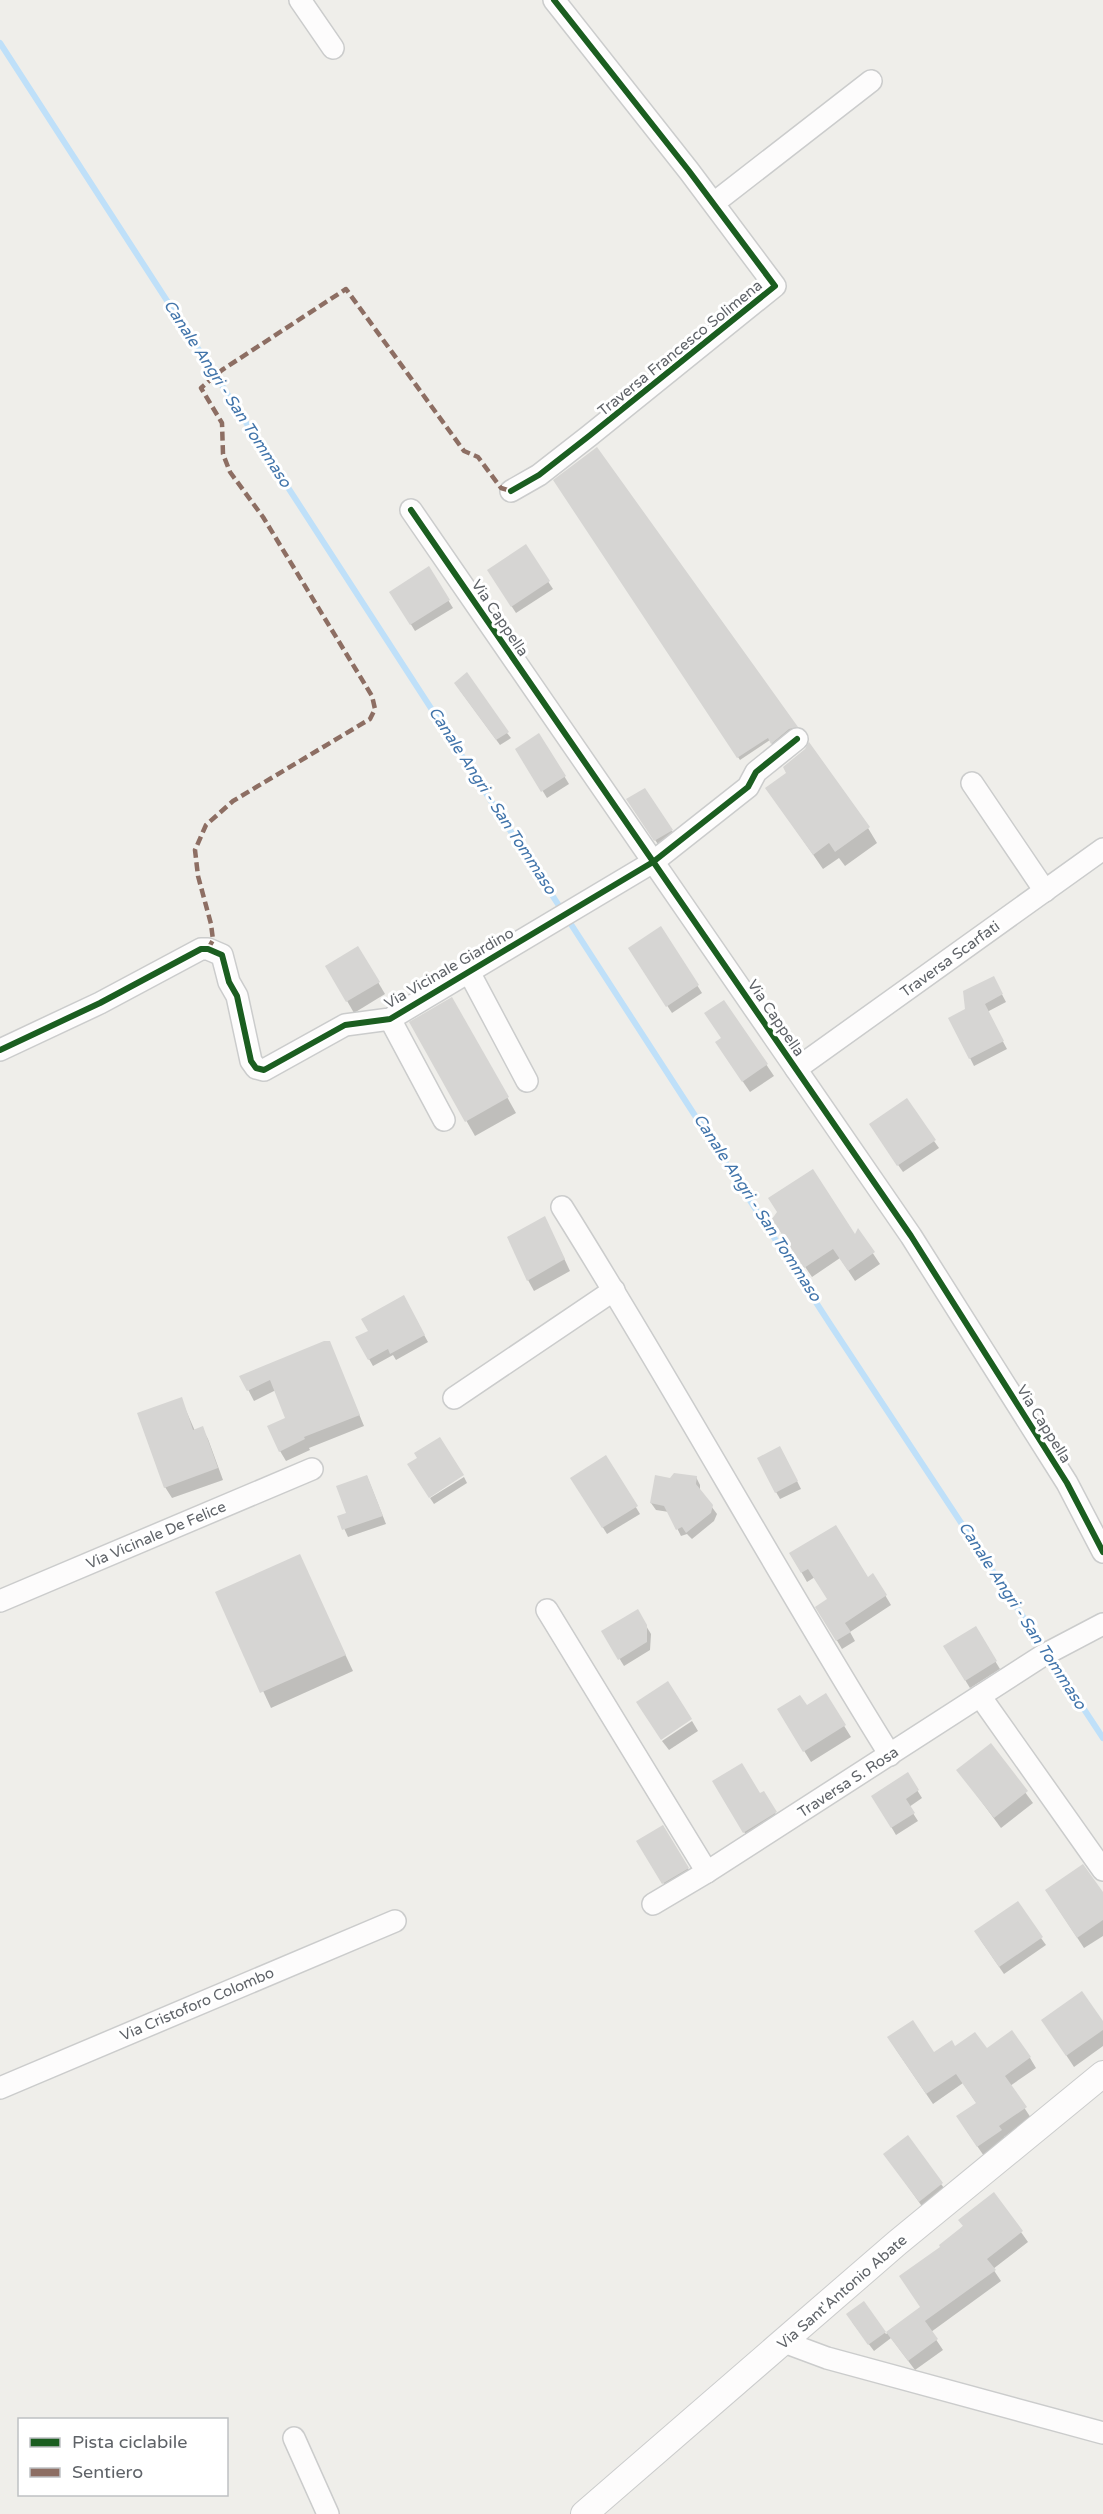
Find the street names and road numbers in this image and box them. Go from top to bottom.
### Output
street label: Traversa Francesco Solimena [594,276,766,420]
street label: Via Cappella [468,576,532,660]
street label: Traversa Scarfati [897,917,1003,1001]
street label: Via Vicinale Giardino [381,924,517,1012]
street label: Via Cappella [744,976,808,1060]
street label: Via Cappella [1013,1382,1075,1466]
street label: Via Vicinale De Felice [83,1497,229,1573]
street label: Traversa S. Rosa [794,1743,902,1821]
street label: Via Cristoforo Colombo [117,1963,277,2045]
street label: Via Sant'Antonio Abate [774,2231,910,2353]

